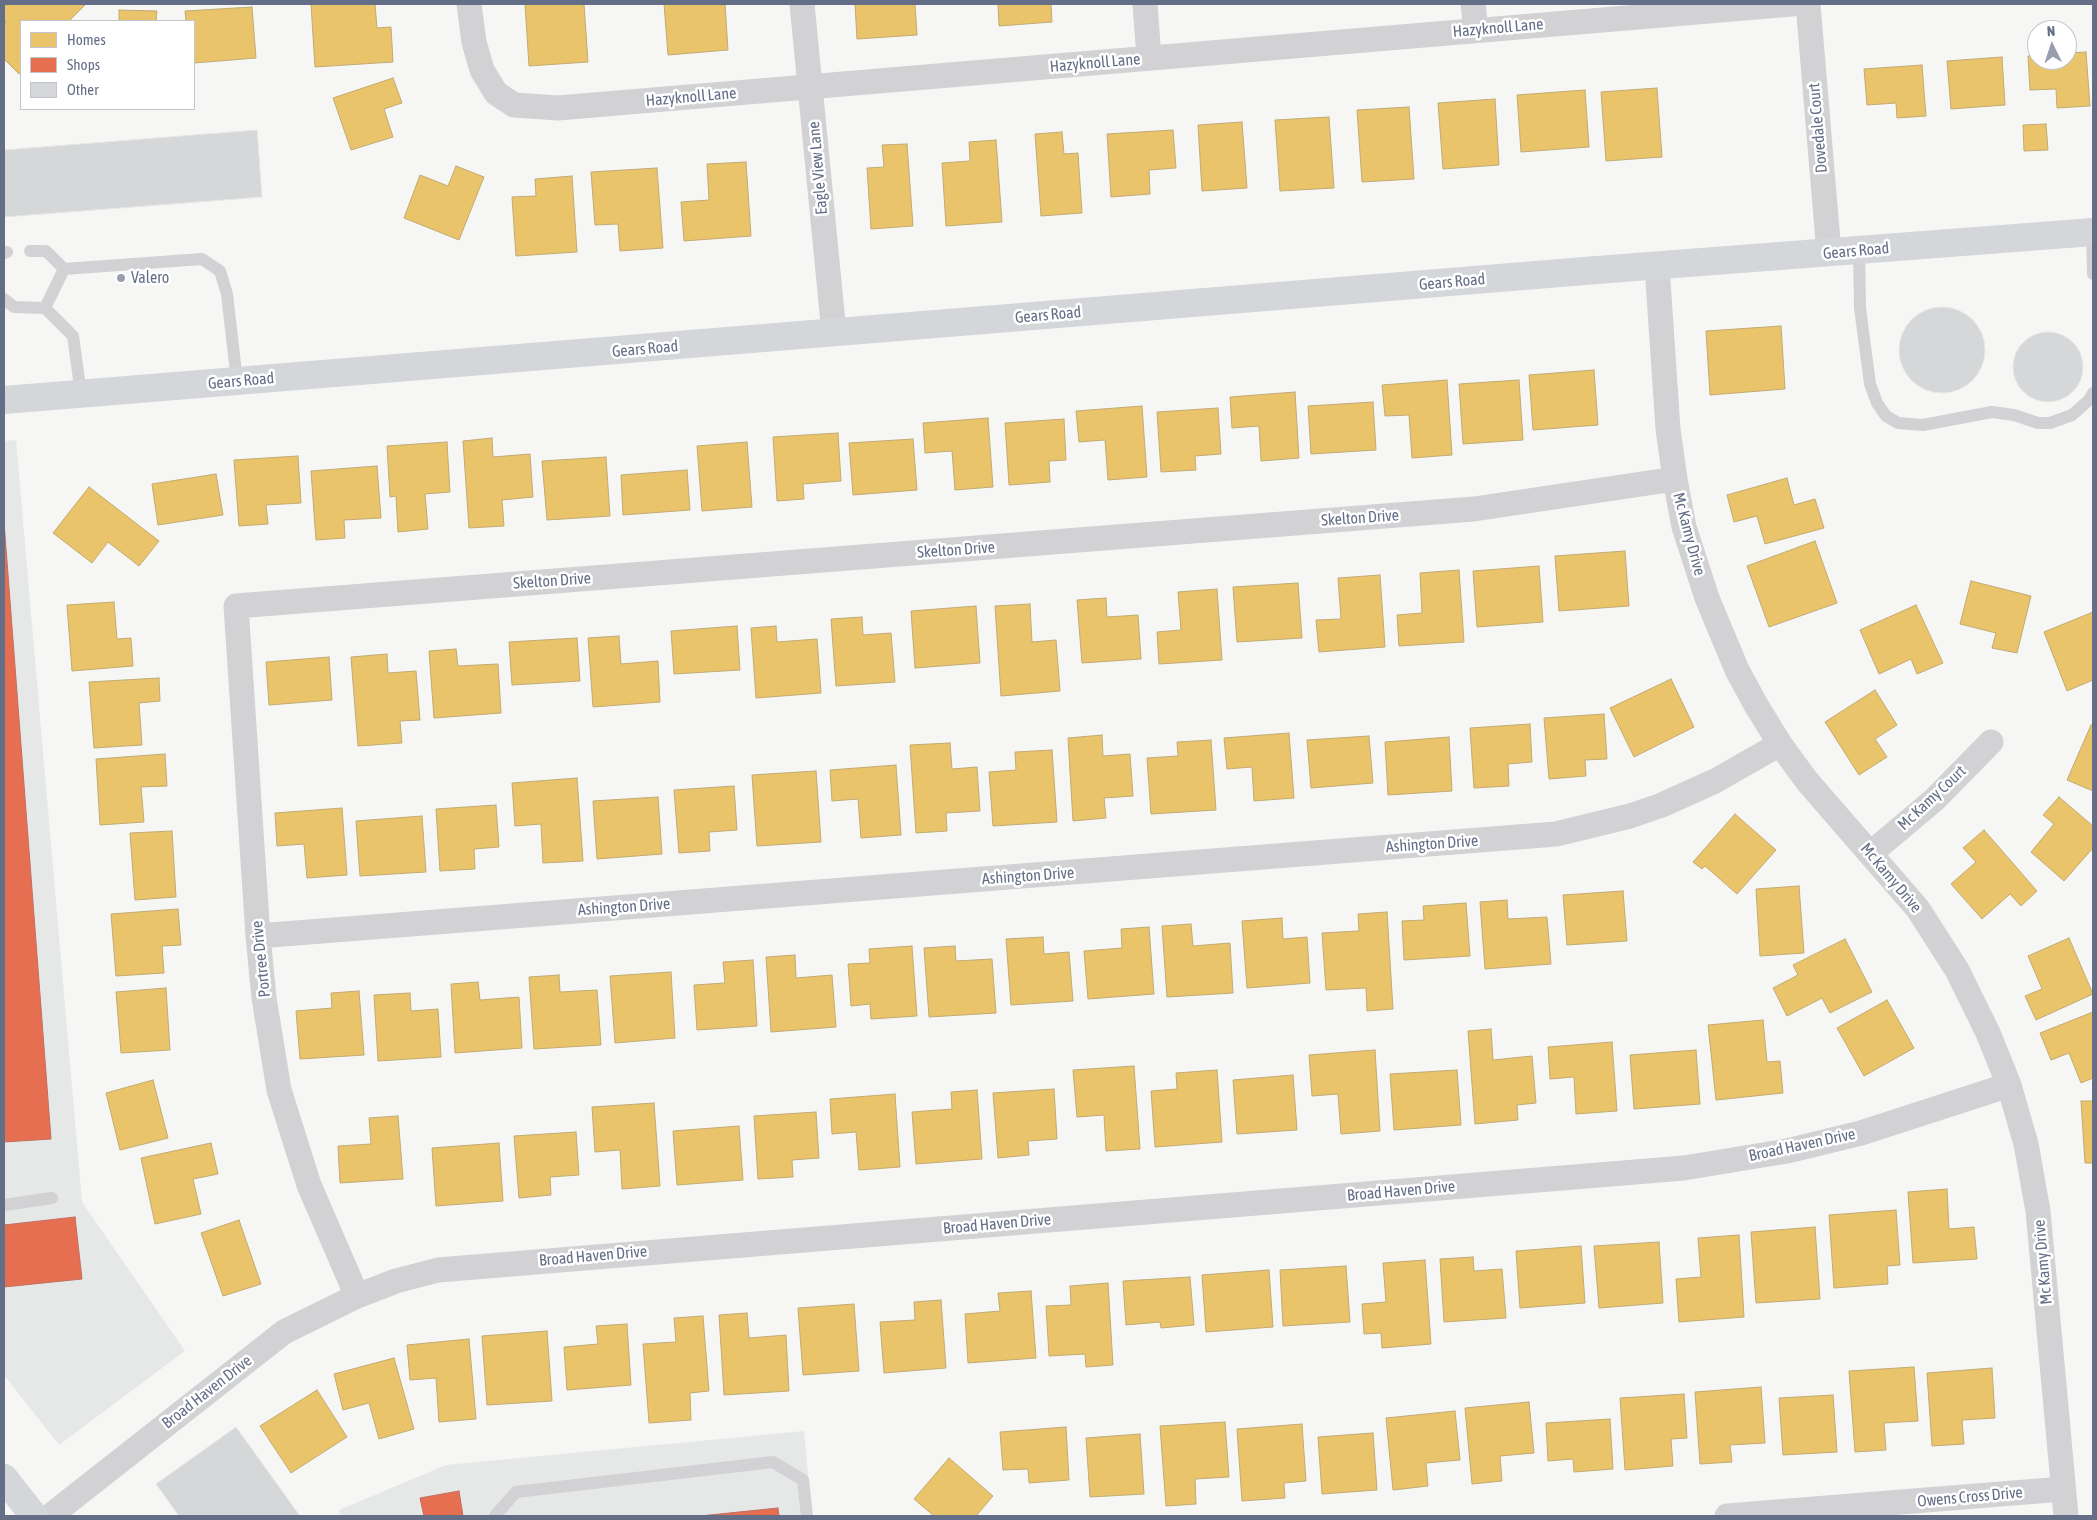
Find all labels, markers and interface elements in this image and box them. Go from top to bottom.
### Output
street label: Hazyknoll Lane [1452,14,1544,42]
legend [20,20,195,110]
north arrow [2027,20,2077,70]
text: N [2046,23,2056,39]
text: Homes [67,31,106,48]
street label: Hazyknoll Lane [1049,49,1141,77]
text: Shops [67,56,100,73]
text: Other [67,81,99,98]
street label: Dovedale Court [1805,82,1831,174]
street label: Hazyknoll Lane [645,83,737,111]
street label: Eagle View Lane [804,120,832,216]
street label: Gears Road [1822,239,1890,263]
place label: Valero [131,268,169,288]
street label: Gears Road [1418,270,1486,294]
marker: Valero [115,272,127,284]
street label: Gears Road [1014,303,1082,327]
street label: Gears Road [611,337,679,361]
street label: Gears Road [207,369,275,393]
street label: Mc Kamy Drive [1669,490,1709,578]
street label: Skelton Drive [1320,506,1400,530]
street label: Skelton Drive [916,538,996,562]
street label: Skelton Drive [512,569,592,593]
street label: Mc Kamy Court [1894,762,1970,834]
street label: Ashington Drive [1385,831,1479,857]
street label: Mc Kamy Drive [1856,839,1926,917]
street label: Ashington Drive [981,863,1075,889]
street label: Ashington Drive [577,894,671,920]
street label: Portree Drive [247,920,275,998]
street label: Broad Haven Drive [1747,1124,1857,1166]
street label: Broad Haven Drive [1346,1177,1456,1205]
street label: Broad Haven Drive [942,1210,1052,1238]
street label: Mc Kamy Drive [2030,1219,2056,1305]
street label: Broad Haven Drive [538,1242,648,1270]
street label: Broad Haven Drive [158,1351,256,1433]
street label: Owens Cross Drive [1917,1483,2023,1511]

